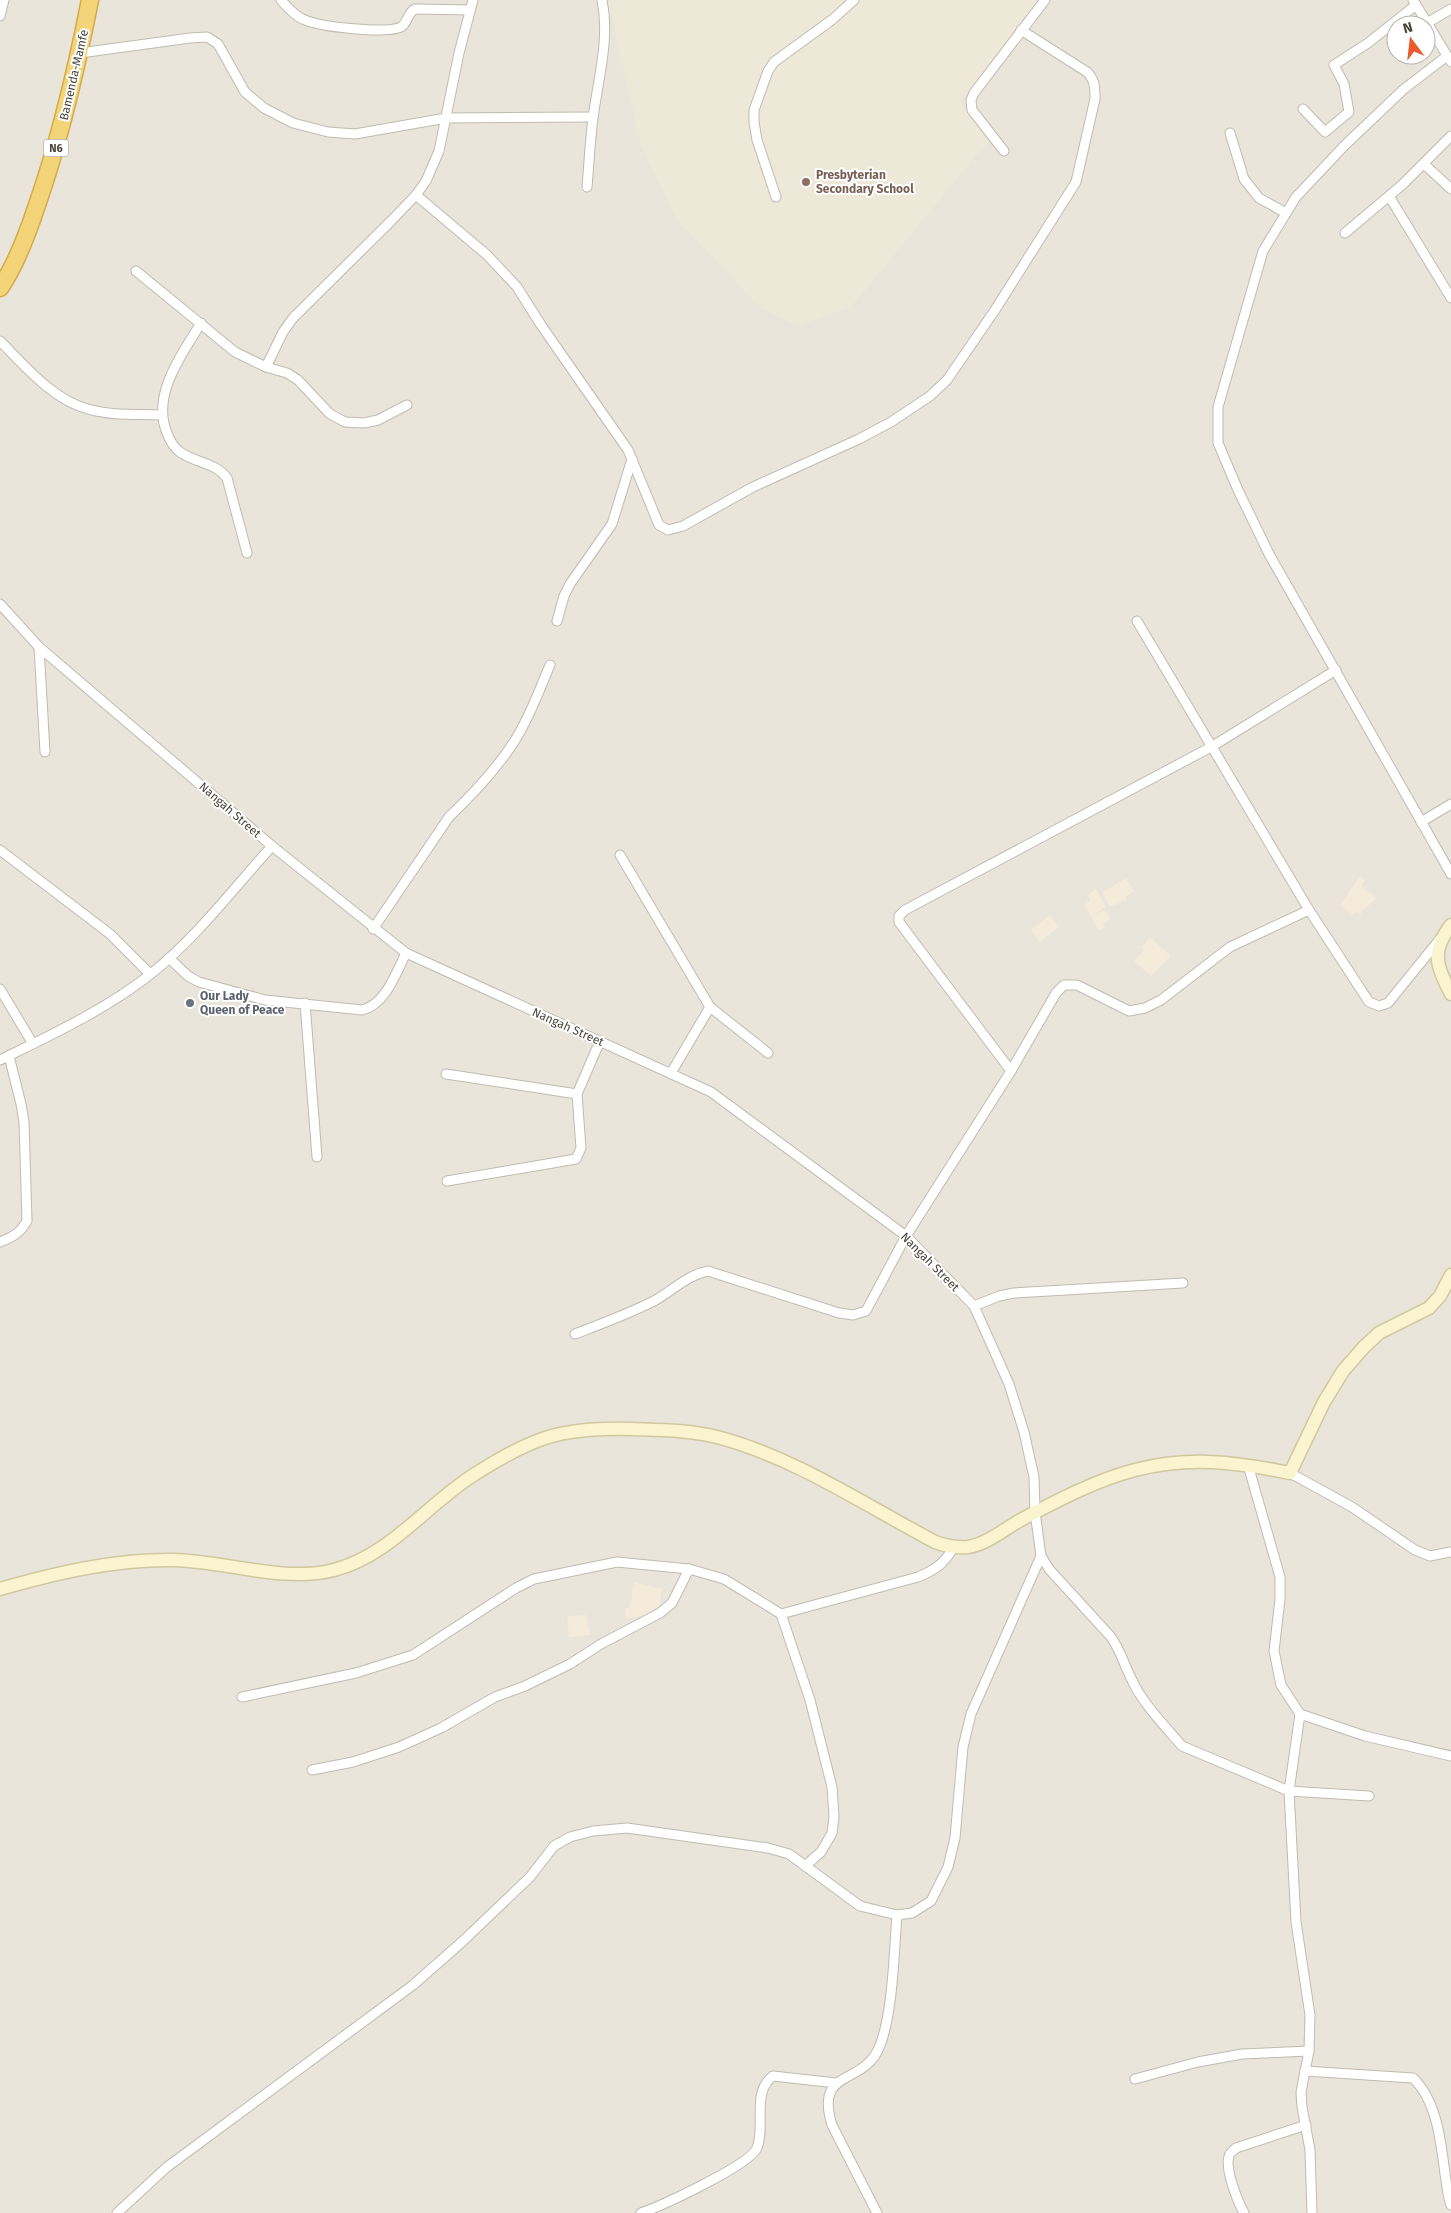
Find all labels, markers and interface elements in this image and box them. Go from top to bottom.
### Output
north arrow [1386,15,1436,65]
text: N [1401,19,1414,37]
street label: Bamenda-Mamfe [57,28,91,122]
road number: N6 [44,140,68,156]
place label: Presbyterian Secondary School [816,168,914,196]
marker: Presbyterian Secondary School [800,176,812,188]
street label: Nangah Street [196,779,264,841]
place label: Our Lady Queen of Peace [200,989,285,1017]
marker: Our Lady Queen of Peace [184,997,196,1009]
street label: Nangah Street [530,1005,607,1049]
street label: Nangah Street [898,1230,963,1295]

